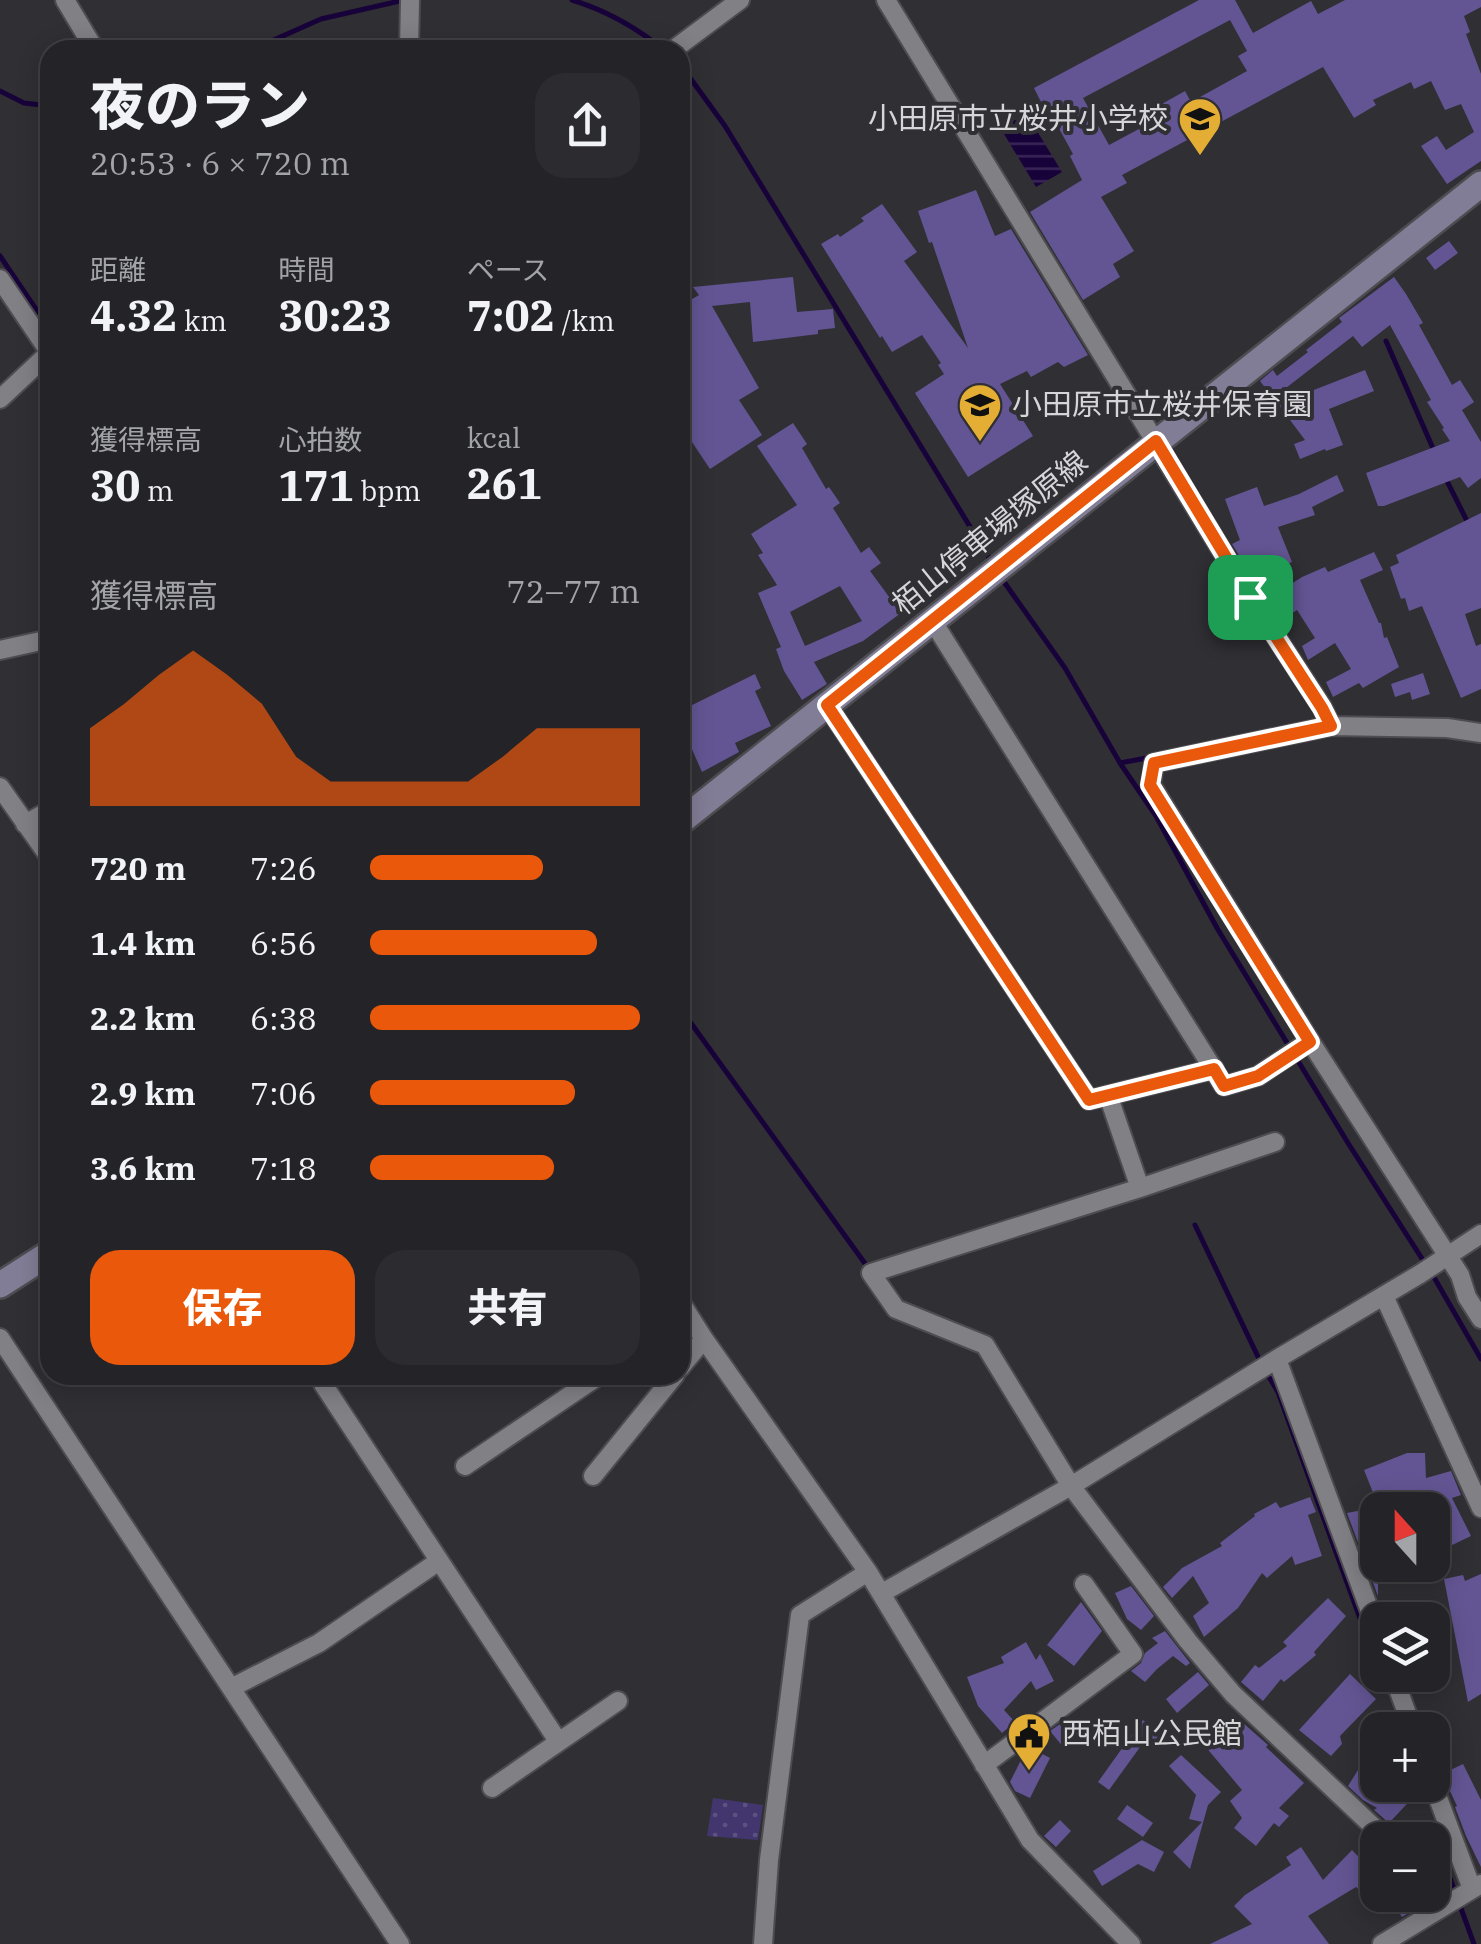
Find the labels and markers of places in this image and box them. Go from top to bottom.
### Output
school or university icon: 小田原市立桜井小学校 [1177,96,1223,157]
place label: 小田原市立桜井小学校 [868,98,1168,137]
school or university icon: 小田原市立桜井保育園 [957,382,1003,443]
place label: 小田原市立桜井保育園 [1012,384,1312,423]
pin [1208,555,1293,640]
public building icon: 西栢山公民館 [1006,1711,1052,1772]
place label: 西栢山公民館 [1062,1713,1242,1752]

